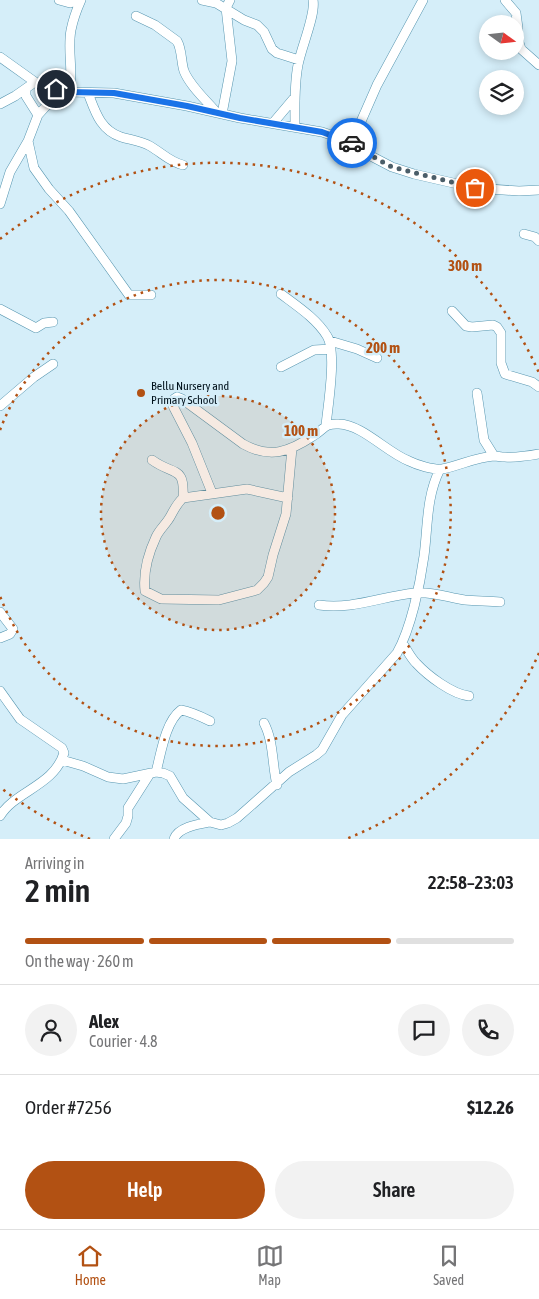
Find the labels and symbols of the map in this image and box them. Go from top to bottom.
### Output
north arrow [479,15,524,60]
pin [35,68,77,110]
courier [327,118,377,168]
pin [454,167,496,209]
text: 300 m [448,257,482,274]
text: 200 m [366,339,400,356]
place label: Bellu Nursery and Primary School [151,379,229,407]
marker: Bellu Nursery and Primary School [135,387,147,399]
text: 100 m [284,422,318,439]
centre of rings [209,504,227,522]

